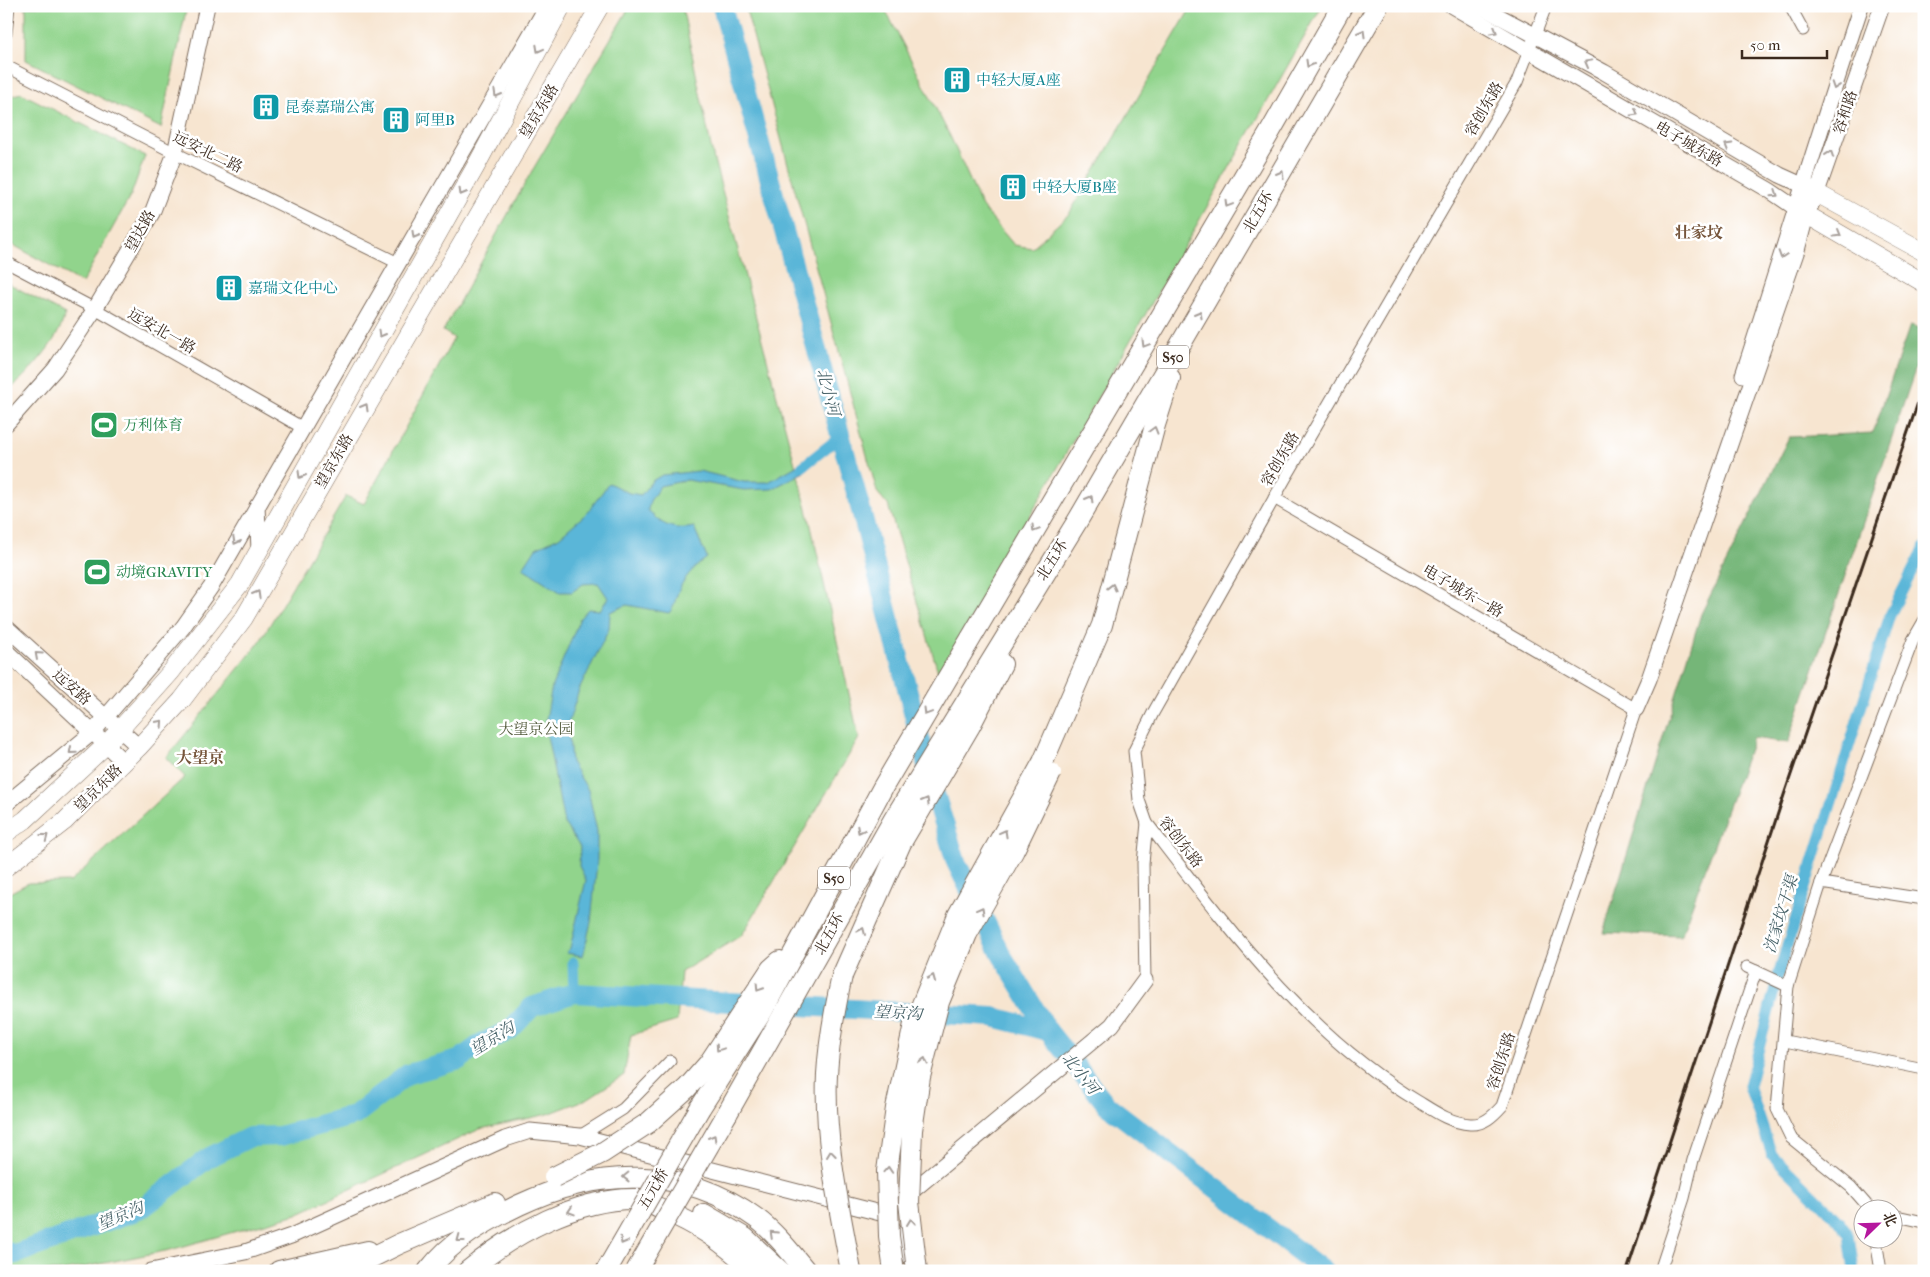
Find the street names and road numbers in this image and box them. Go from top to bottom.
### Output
street label: 容创东路 [1461,79,1507,139]
street label: 望京东路 [516,81,562,141]
street label: 容和路 [1829,88,1861,136]
street label: 电子城东路 [1652,117,1726,171]
street label: 远安北二路 [170,127,246,177]
street label: 北五环 [1239,188,1277,236]
street label: 望达路 [121,207,159,255]
street label: 远安北一路 [125,304,199,358]
road number: S50 [1157,346,1189,368]
street label: 容创东路 [1257,429,1303,489]
street label: 望京东路 [311,431,357,491]
street label: 北五环 [1032,536,1072,584]
street label: 电子城东一路 [1420,561,1506,621]
street label: 远安路 [49,665,95,709]
street label: 望京东路 [70,760,126,816]
street label: 容创东路 [1155,813,1207,871]
road number: S50 [818,866,850,890]
street label: 北五环 [810,910,848,958]
street label: 容创东路 [1483,1030,1519,1092]
street label: 五元桥 [634,1165,672,1213]

